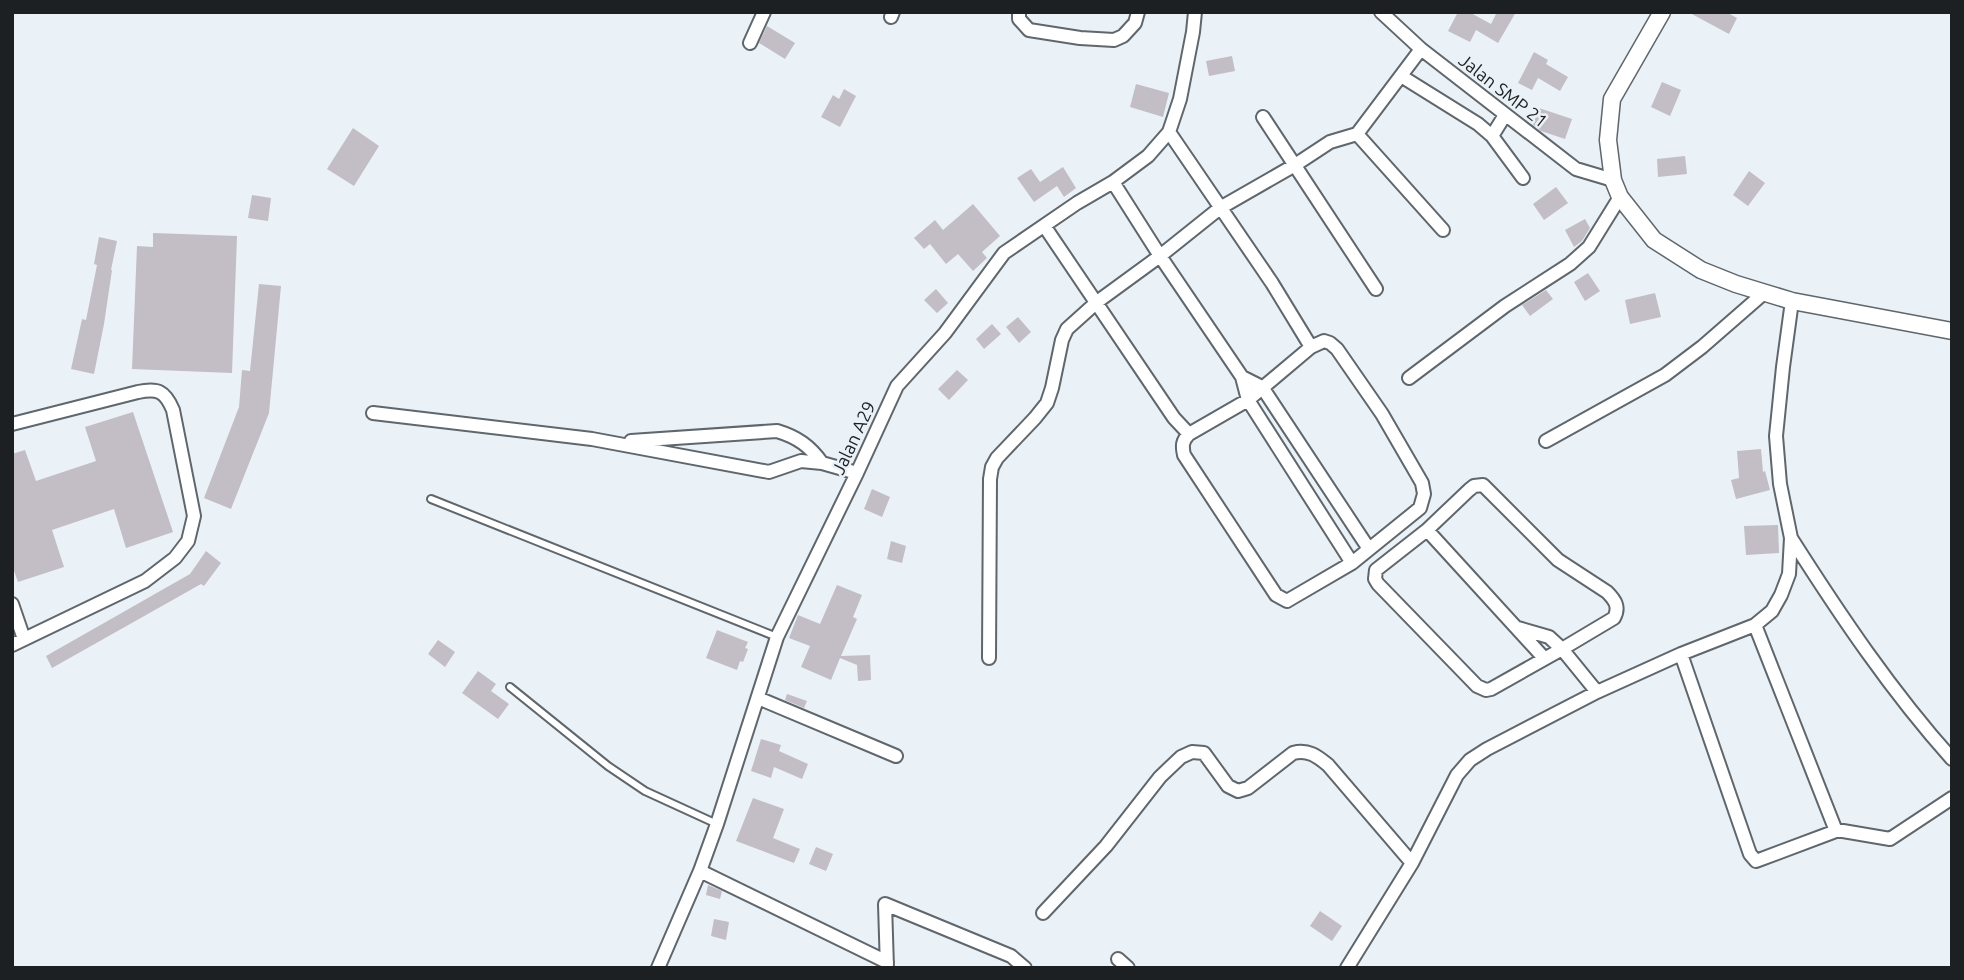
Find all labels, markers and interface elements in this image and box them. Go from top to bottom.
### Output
street label: Jalan SMP 21 [1455,49,1552,131]
street label: Jalan A29 [827,398,879,477]

